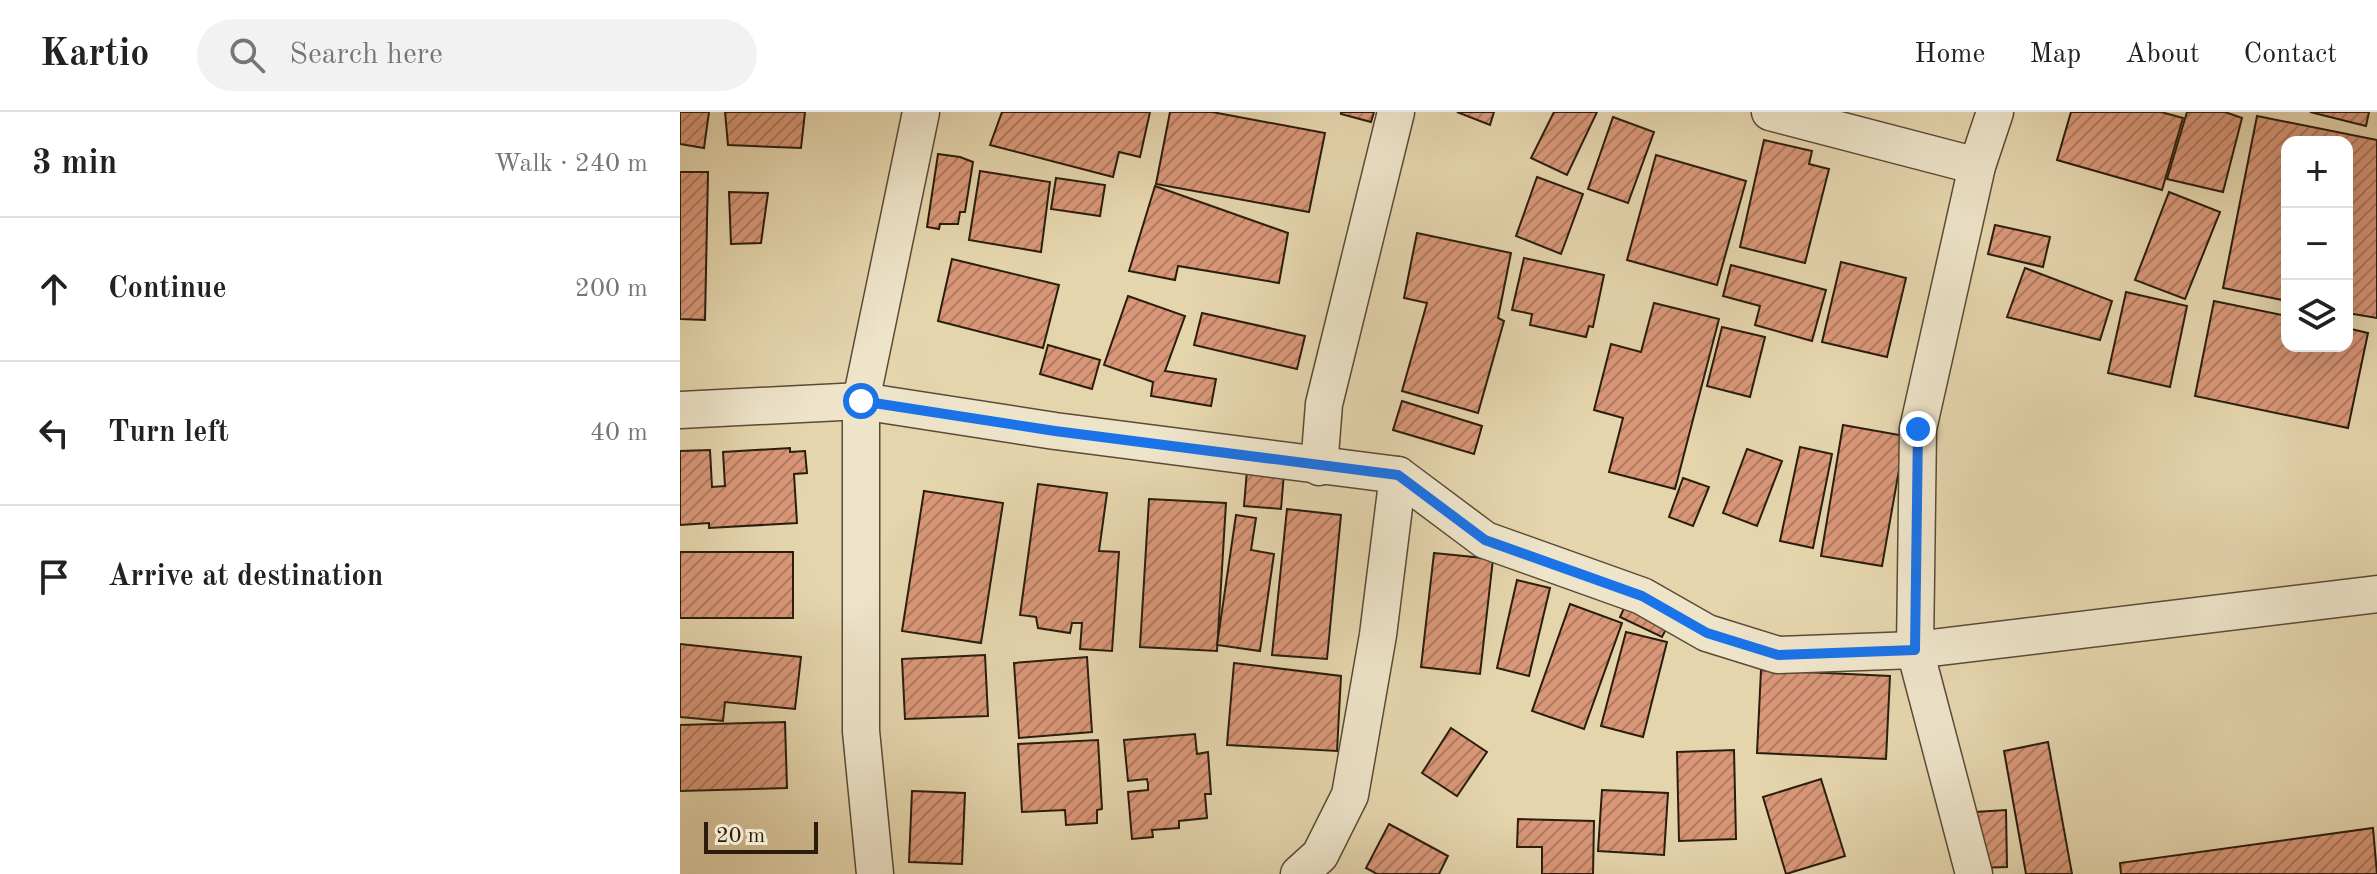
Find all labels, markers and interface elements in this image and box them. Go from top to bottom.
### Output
search box [197,19,757,91]
icon: search [225,33,269,77]
text: Kartio [40,36,149,74]
text: Search here [289,40,443,70]
text: Home [1914,41,1985,69]
text: Map [2029,41,2081,69]
text: About [2125,41,2200,69]
text: Contact [2244,41,2337,69]
map controls [2281,136,2353,352]
button: + [2281,136,2353,208]
text: 3 min [32,147,117,181]
text: Walk · 240 m [494,151,648,177]
button: − [2281,208,2353,280]
icon: ahead [32,267,76,311]
text: Continue [108,274,227,304]
text: 200 m [575,276,648,302]
button: layers [2281,280,2353,352]
route start [843,383,879,419]
icon: left [32,411,76,455]
route end [1900,411,1936,447]
text: Turn left [108,418,229,448]
text: 40 m [590,420,648,446]
icon: arrive [32,555,76,599]
text: Arrive at destination [108,562,383,592]
scale bar [704,818,818,854]
text: 20 m [716,825,765,847]

